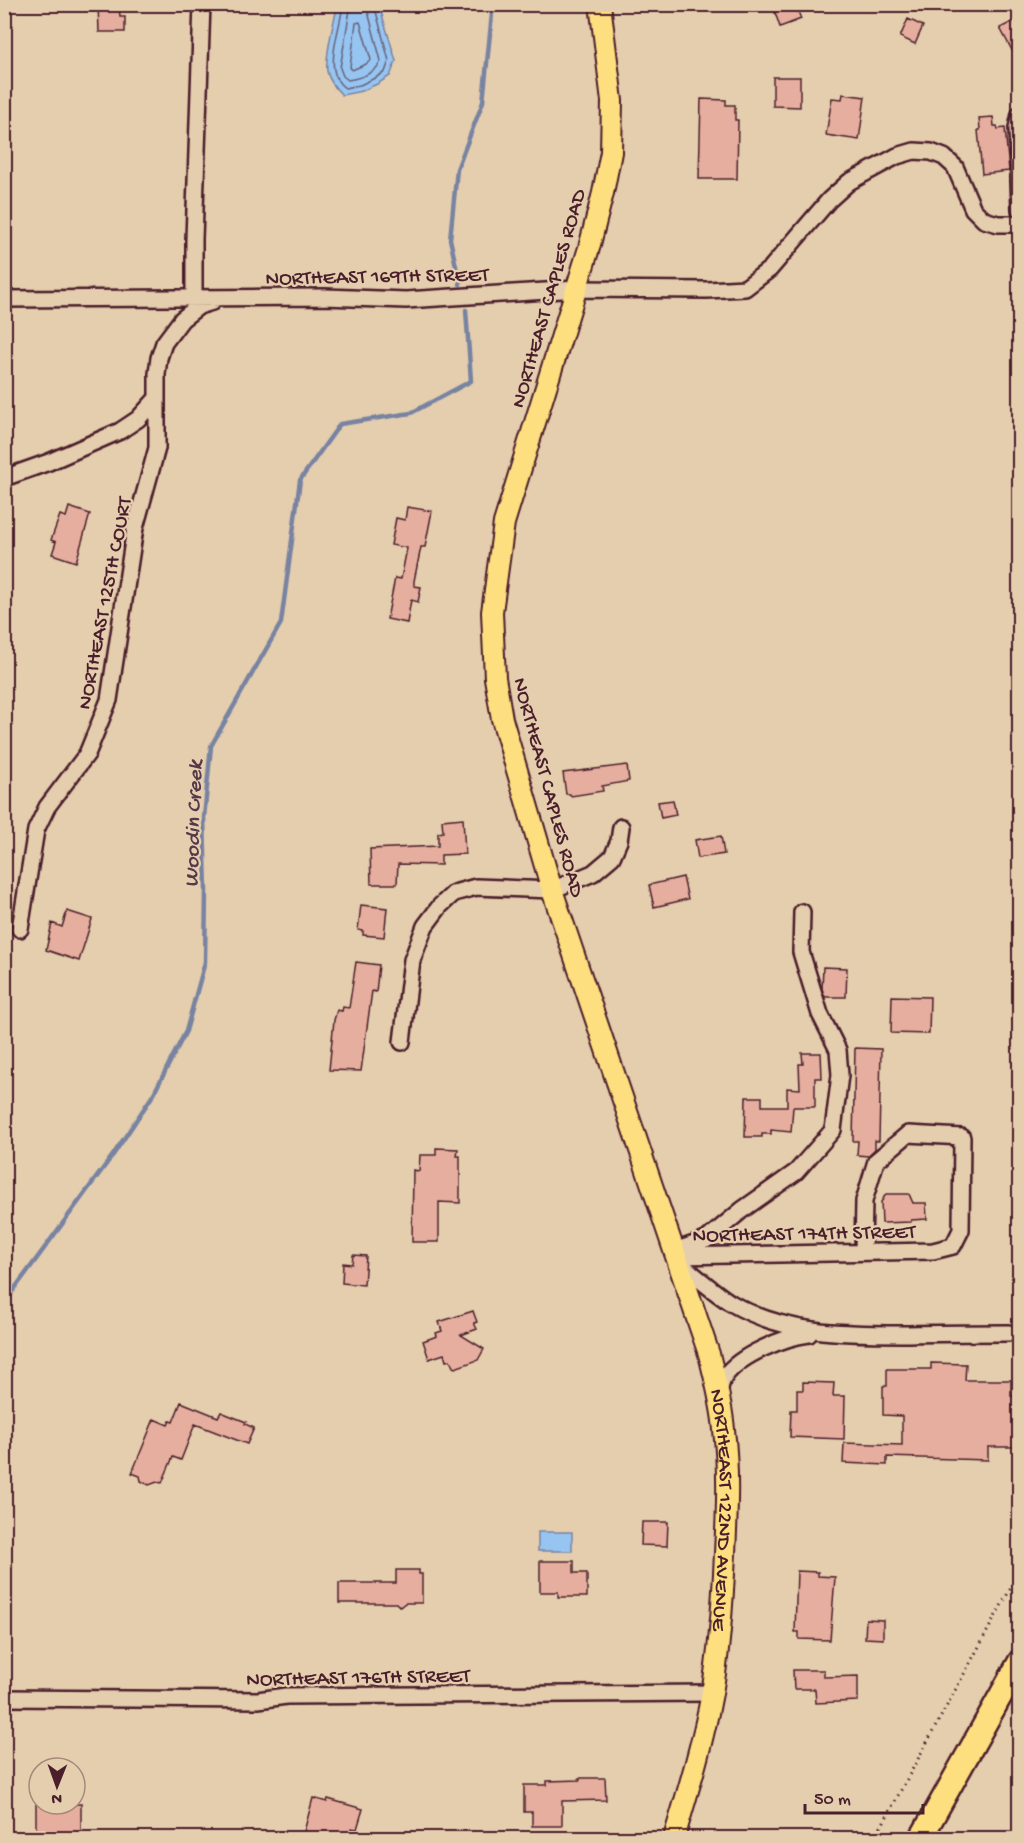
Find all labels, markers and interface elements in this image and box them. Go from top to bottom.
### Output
street label: NORTHEAST CAPLES ROAD [507,186,594,411]
street label: NORTHEAST 169TH STREET [265,264,490,293]
street label: NORTHEAST 125TH COURT [74,494,139,712]
street label: NORTHEAST CAPLES ROAD [505,675,588,901]
water label: Woodin Creek [180,758,210,888]
street label: NORTHEAST 174TH STREET [692,1221,917,1250]
street label: NORTHEAST 122ND AVENUE [702,1387,736,1633]
street label: NORTHEAST 176TH STREET [246,1665,471,1694]
north arrow [27,1756,87,1816]
scale bar [805,1777,924,1815]
text: N [51,1788,62,1807]
text: 50 m [814,1790,851,1811]

